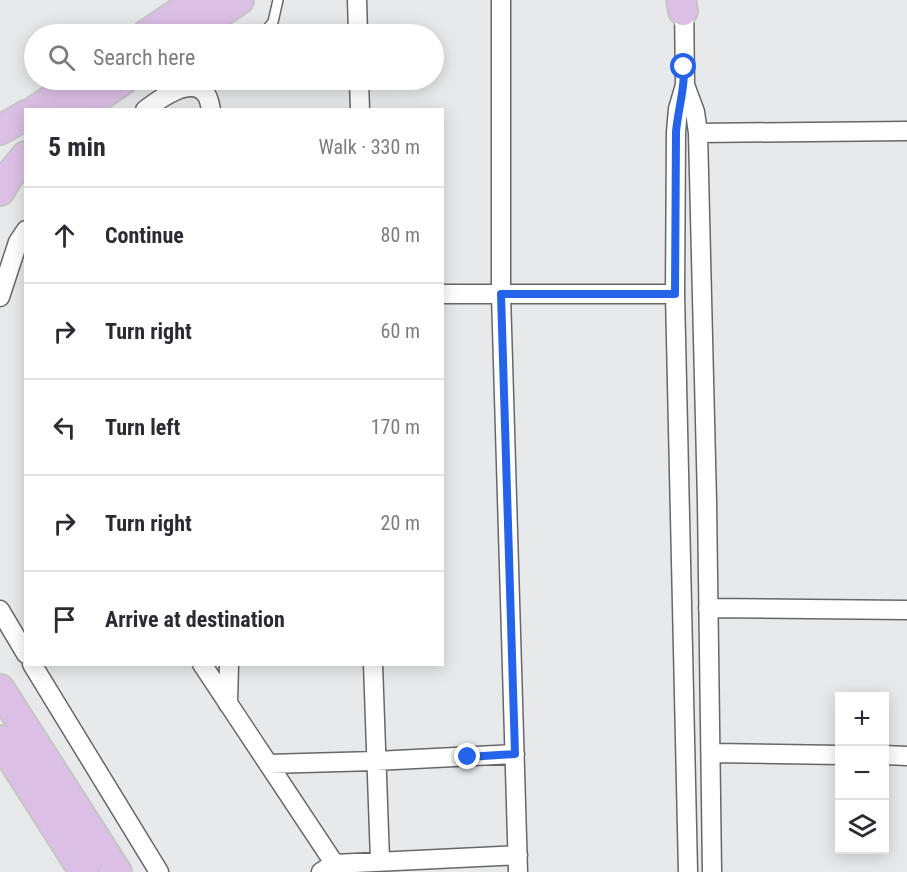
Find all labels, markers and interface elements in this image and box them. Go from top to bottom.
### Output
search box [24,24,444,90]
icon: search [45,41,78,74]
text: Search here [93,45,195,70]
route start [670,53,696,79]
text: 5 min [48,132,106,162]
text: Walk · 330 m [319,135,420,159]
icon: ahead [48,219,81,252]
text: Continue [105,223,184,248]
text: 80 m [381,223,420,247]
icon: right [48,315,81,348]
text: Turn right [105,319,192,344]
text: 60 m [381,319,420,343]
icon: left [48,411,81,444]
text: Turn left [105,415,180,440]
text: 170 m [371,415,420,439]
icon: right [48,507,81,540]
text: Turn right [105,511,192,536]
text: 20 m [381,511,420,535]
icon: arrive [48,603,81,636]
text: Arrive at destination [105,607,285,632]
map controls [835,692,889,854]
button: + [835,692,889,746]
route end [454,743,480,769]
button: − [835,746,889,800]
button: layers [835,800,889,854]

